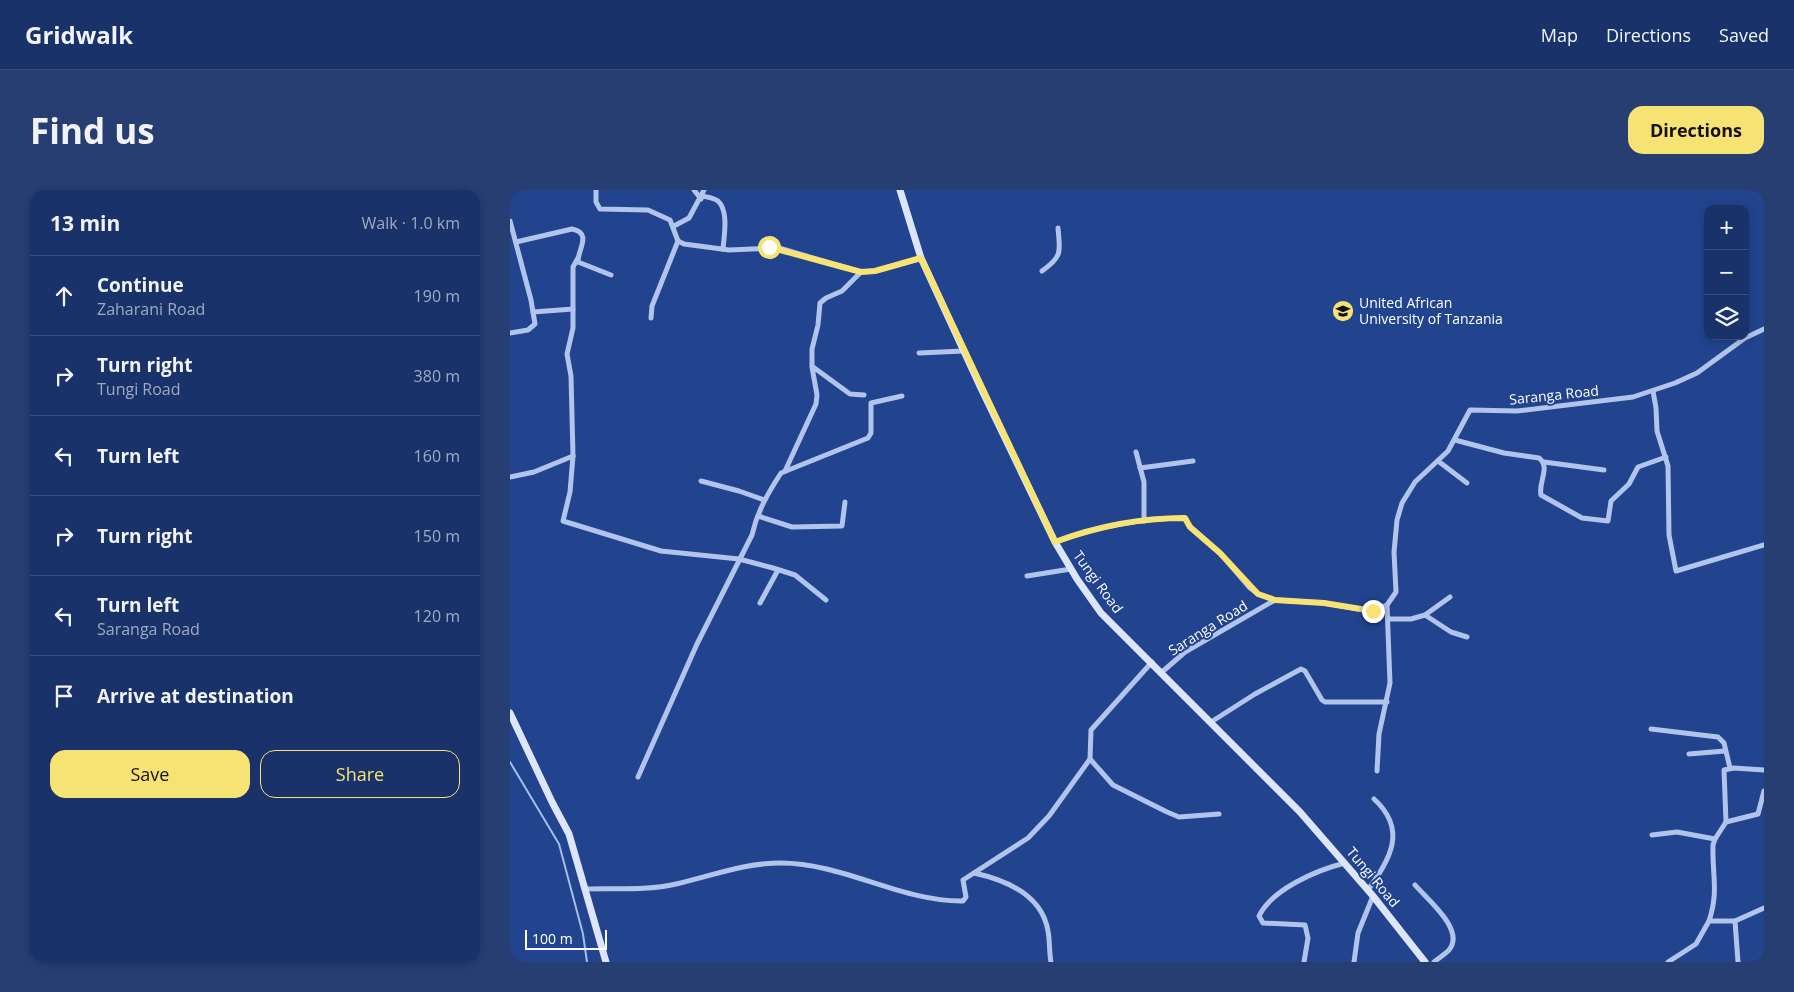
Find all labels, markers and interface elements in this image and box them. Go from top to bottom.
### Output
text: Gridwalk [25,18,133,51]
text: Map [1541,23,1578,47]
text: Directions [1606,23,1691,47]
text: Saved [1719,23,1769,47]
button: Directions [1628,106,1764,154]
text: Find us [30,107,155,154]
map controls [1704,205,1749,340]
button: + [1704,205,1749,250]
text: 13 min [50,209,120,237]
text: Walk · 1.0 km [362,212,460,234]
route start [758,236,781,259]
button: − [1704,250,1749,295]
text: Continue [97,272,184,298]
icon: ahead [50,282,78,310]
text: 190 m [414,285,460,307]
place label: United African University of Tanzania [1359,293,1503,328]
button: layers [1704,295,1749,340]
text: Zaharani Road [97,298,205,320]
school or university icon: United African University of Tanzania [1331,299,1355,323]
text: Turn right [97,352,192,378]
icon: right [50,362,78,390]
text: 380 m [414,365,460,387]
text: Tungi Road [97,378,181,400]
street label: Saranga Road [1508,380,1600,409]
icon: left [50,442,78,470]
text: Turn left [97,443,179,469]
text: 160 m [414,445,460,467]
icon: right [50,522,78,550]
text: Turn right [97,523,192,549]
text: 150 m [414,525,460,547]
street label: Tungi Road [1069,547,1128,617]
text: Turn left [97,592,179,618]
street label: Saranga Road [1165,596,1251,659]
route end [1362,600,1385,623]
icon: left [50,602,78,630]
text: 120 m [414,605,460,627]
text: Saranga Road [97,618,200,640]
icon: arrive [50,682,78,710]
text: Arrive at destination [97,683,294,709]
button: Save [50,750,250,798]
button: Share [260,750,460,798]
street label: Tungi Road [1343,843,1404,911]
scale bar [525,927,608,950]
text: 100 m [532,929,573,948]

